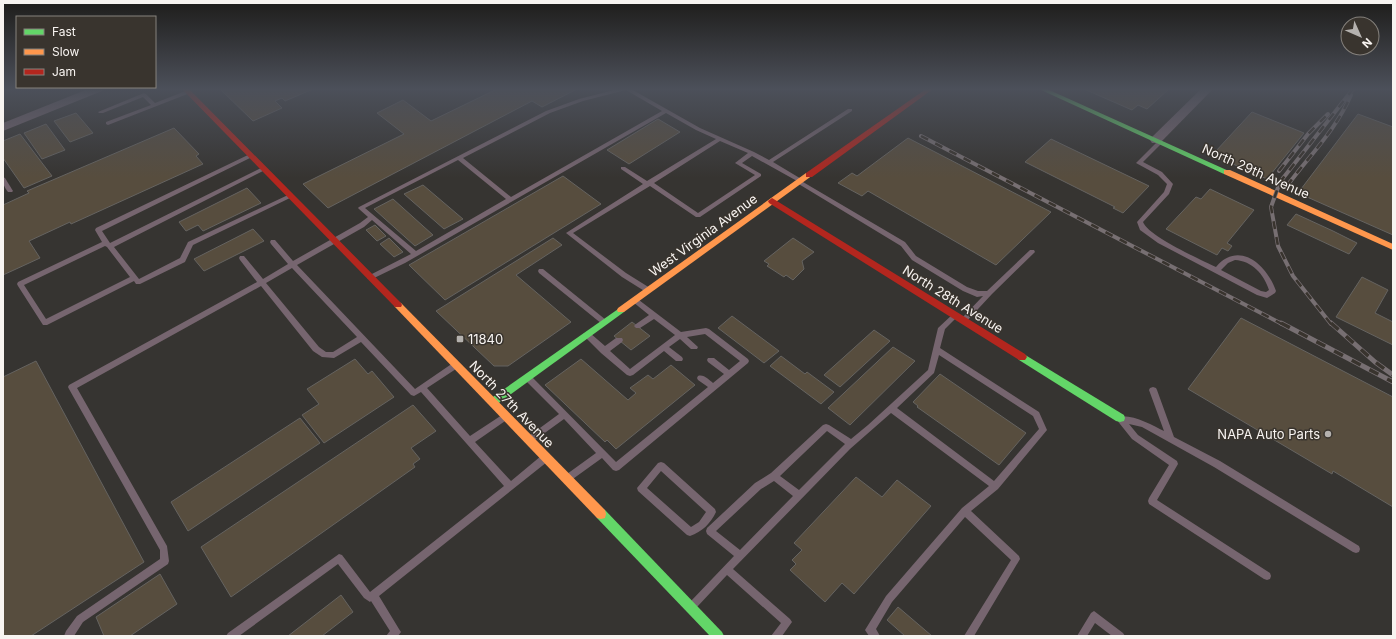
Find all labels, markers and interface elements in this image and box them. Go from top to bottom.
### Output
legend [16,16,156,88]
north arrow [1340,16,1380,56]
text: Fast [52,24,76,39]
text: N [1359,35,1375,51]
text: Slow [52,44,80,59]
text: Jam [52,64,76,79]
street label: North 29th Avenue [1200,140,1312,202]
street label: West Virginia Avenue [646,190,760,280]
street label: North 28th Avenue [900,262,1006,336]
place label: 11840 [468,331,503,347]
marker: 11840 [455,334,465,344]
street label: North 27th Avenue [466,357,558,451]
place label: NAPA Auto Parts [1217,426,1320,442]
marker: NAPA Auto Parts [1323,429,1333,439]

